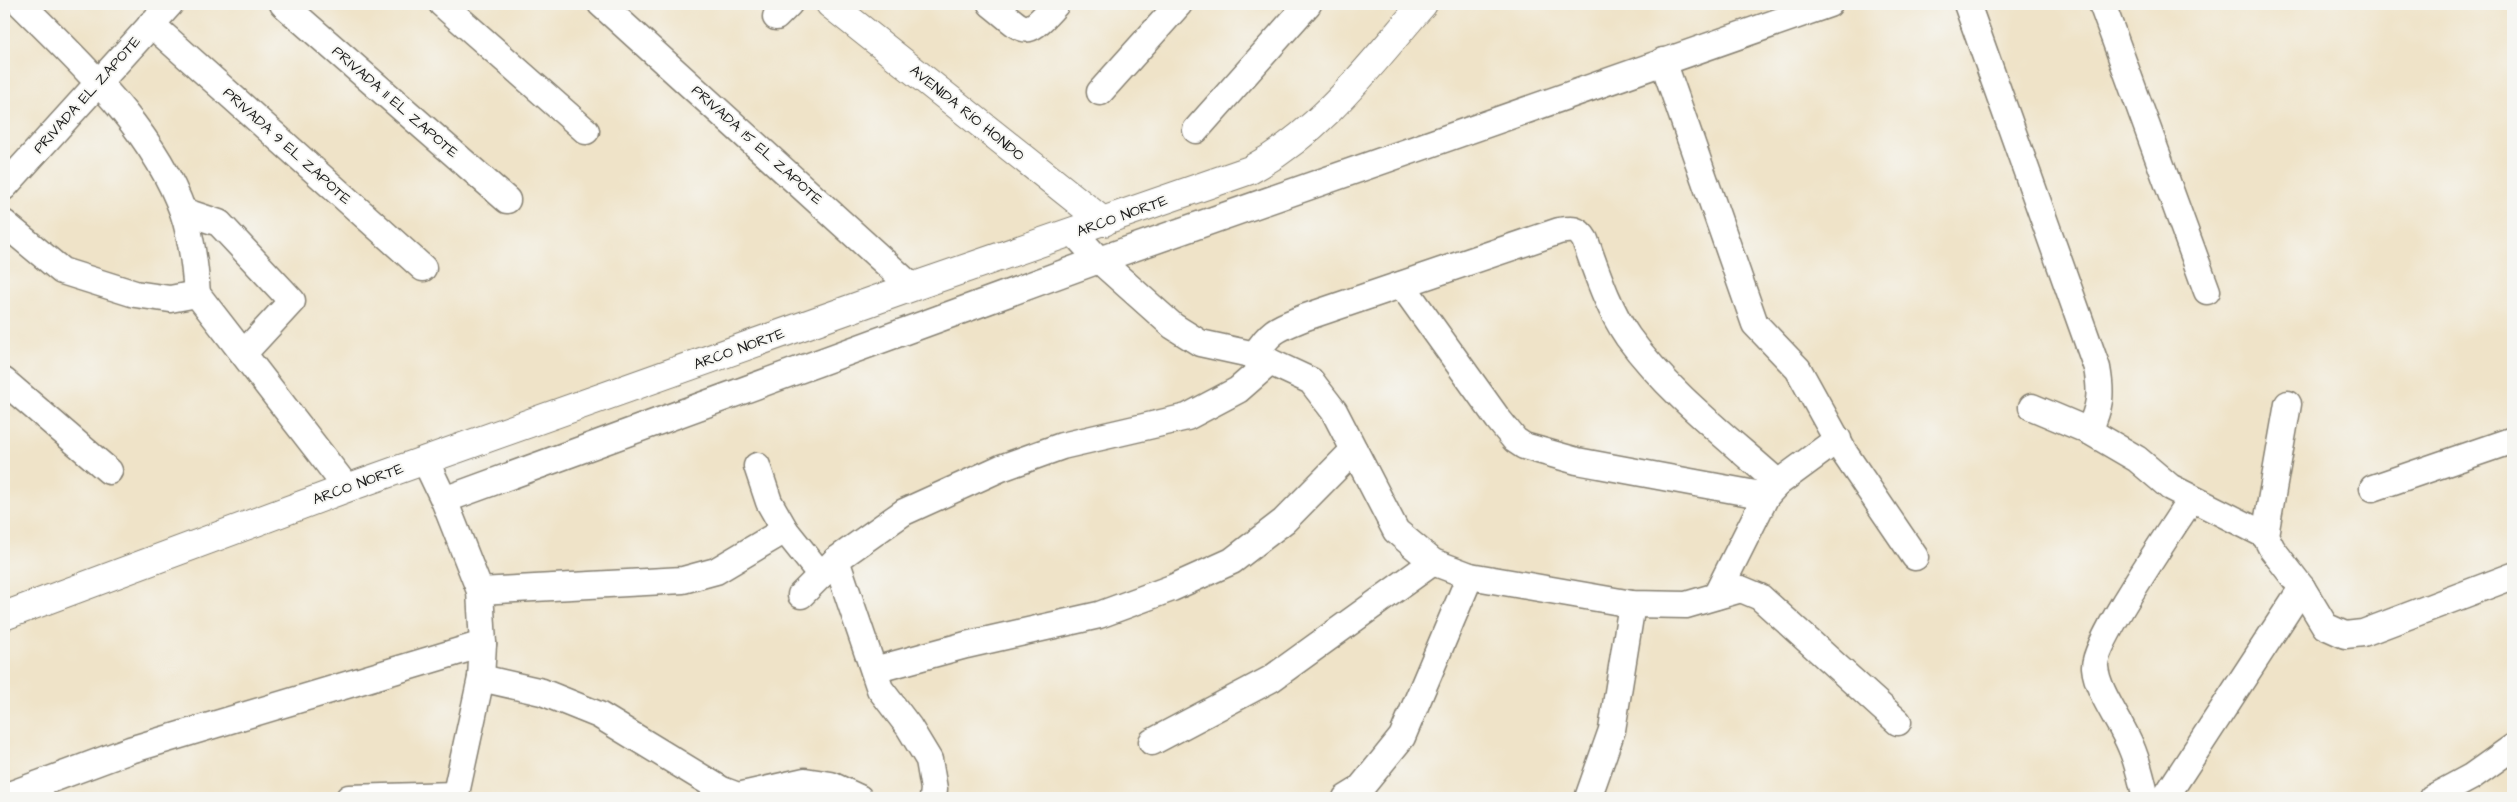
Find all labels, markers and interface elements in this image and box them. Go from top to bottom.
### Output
street label: PRIVADA EL ZAPOTE [29,32,146,158]
street label: PRIVADA 11 EL ZAPOTE [327,41,463,163]
street label: AVENIDA RÍO HONDO [905,60,1029,166]
street label: PRIVADA 15 EL ZAPOTE [687,80,827,210]
street label: PRIVADA 9 EL ZAPOTE [218,83,356,209]
street label: ARCO NORTE [1074,190,1170,242]
street label: ARCO NORTE [691,323,787,375]
street label: ARCO NORTE [310,458,406,510]

